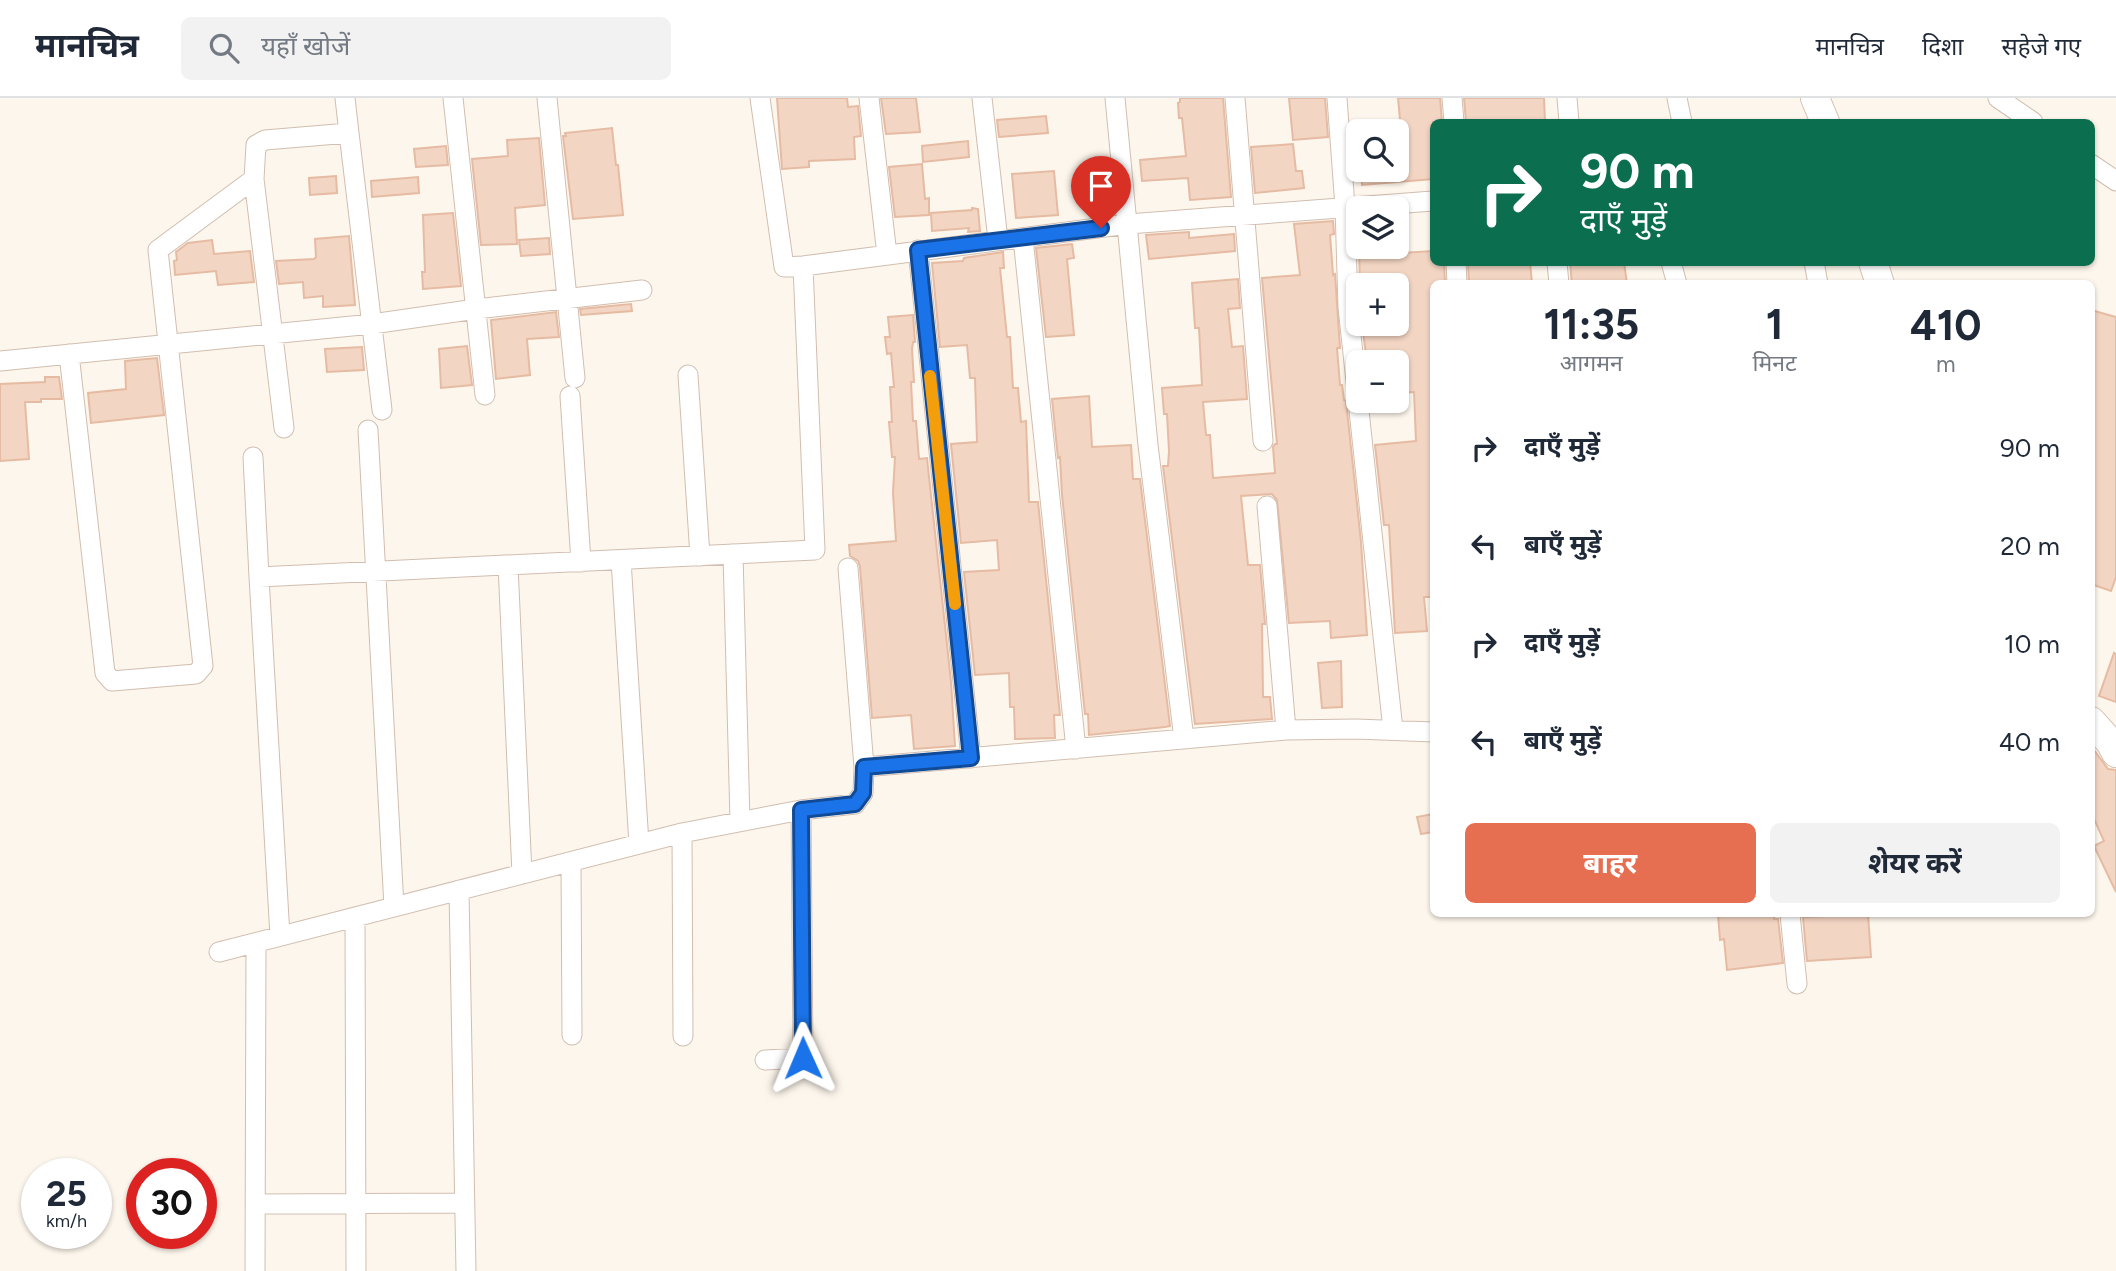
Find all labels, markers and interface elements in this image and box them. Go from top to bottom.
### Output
search box [181,17,671,80]
text: मानचित्र [35,26,139,65]
icon: search [205,29,243,67]
text: यहाँ खोजें [261,30,350,62]
text: मानचित्र [1815,32,1884,61]
text: दिशा [1922,32,1964,61]
text: सहेजे गए [2002,32,2081,61]
map controls [1346,119,1409,413]
button: search [1346,119,1409,182]
text: 90 m [1580,141,1695,200]
icon: right [1465,147,1556,238]
pin [1071,156,1131,228]
icon: arrive [1082,167,1120,205]
button: layers [1346,196,1409,259]
text: दाएँ मुड़ें [1580,201,1667,239]
button: + [1346,273,1409,336]
text: 11:35 [1543,299,1639,350]
text: 1 [1766,299,1784,350]
text: 410 [1910,300,1982,351]
text: आगमन [1560,349,1623,377]
text: मिनट [1753,349,1797,377]
button: − [1346,350,1409,413]
text: m [1936,350,1956,378]
icon: right [1465,429,1503,467]
text: दाएँ मुड़ें [1524,430,1600,462]
text: 90 m [2000,432,2060,464]
icon: left [1465,527,1503,565]
text: बाएँ मुड़ें [1524,528,1601,560]
text: 20 m [2000,530,2060,562]
icon: right [1465,625,1503,663]
text: दाएँ मुड़ें [1524,626,1600,658]
text: 10 m [2004,628,2060,660]
icon: left [1465,723,1503,761]
text: बाएँ मुड़ें [1524,724,1601,756]
text: 40 m [1999,726,2060,758]
button: बाहर [1465,823,1756,903]
button: शेयर करें [1770,823,2060,903]
position arrow [766,1021,840,1095]
speed limit sign: 30 [126,1158,217,1249]
text: 25 [46,1173,87,1215]
text: km/h [46,1210,87,1232]

